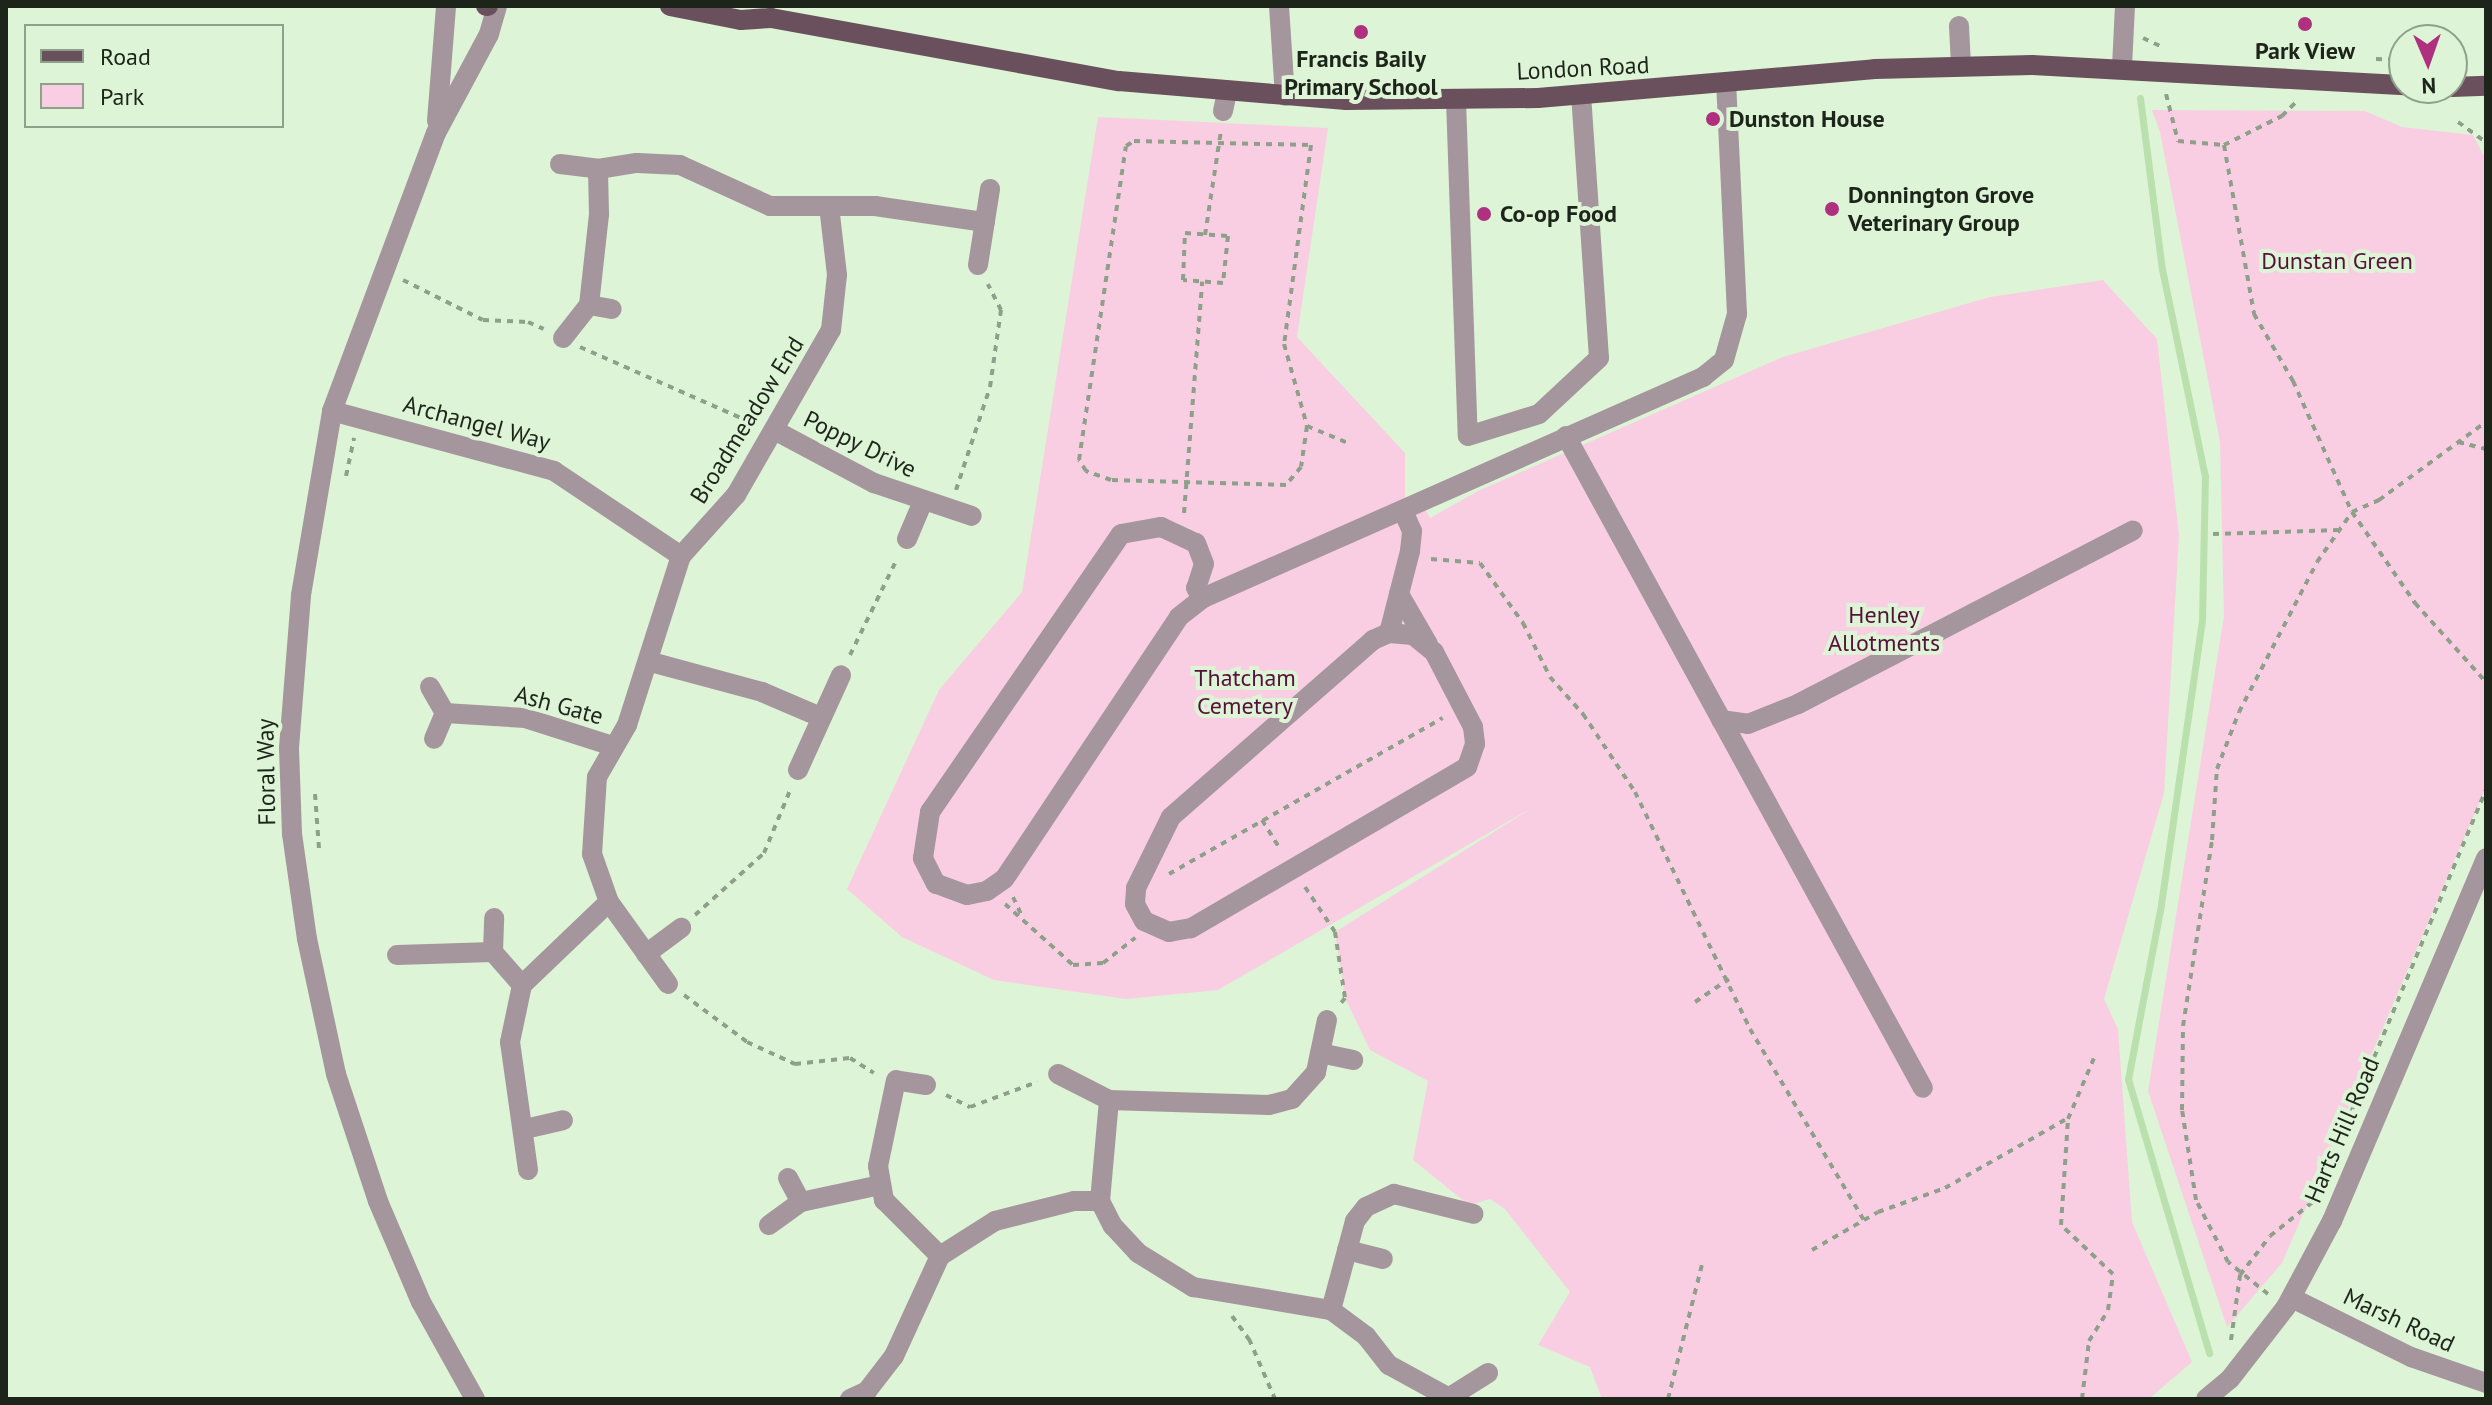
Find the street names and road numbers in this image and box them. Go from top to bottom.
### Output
street label: London Road [1516,50,1650,86]
street label: Broadmeadow End [684,331,810,509]
street label: Archangel Way [400,389,554,457]
street label: Poppy Drive [799,404,921,484]
street label: Ash Gate [512,679,606,731]
street label: Floral Way [251,718,281,826]
street label: Harts Hill Road [2298,1053,2386,1207]
street label: Marsh Road [2339,1282,2459,1358]

